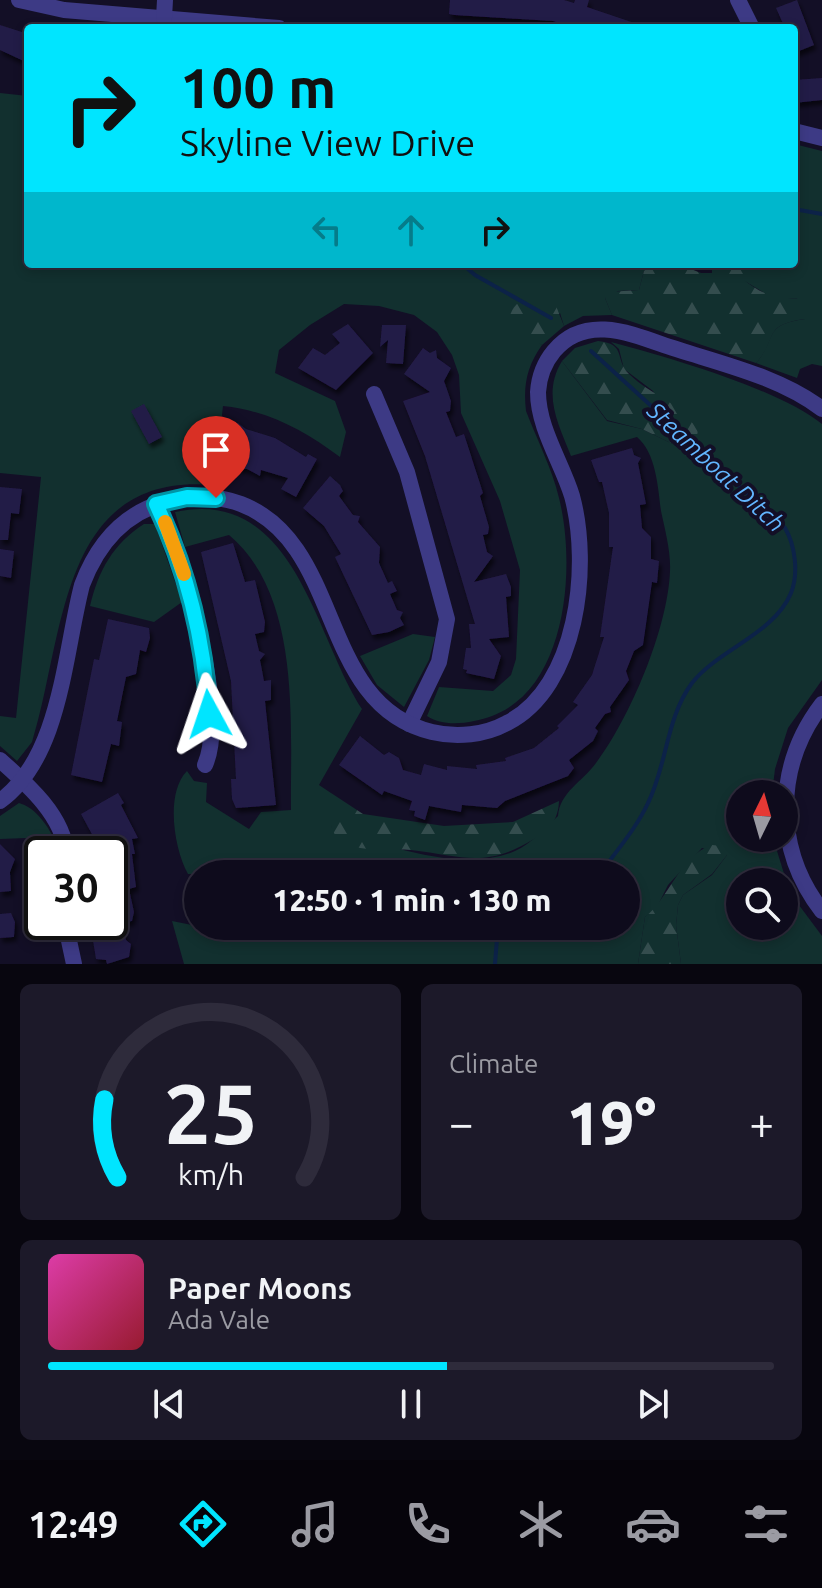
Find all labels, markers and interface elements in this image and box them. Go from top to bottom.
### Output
icon: right [48,56,152,160]
text: 100 m [180,56,336,119]
text: Skyline View Drive [180,122,475,163]
icon: left [305,208,349,252]
icon: ahead [389,208,433,252]
icon: right [473,208,517,252]
water label: Steamboat Ditch [641,396,790,537]
pin [182,416,250,498]
icon: arrive [194,428,238,472]
position arrow [167,672,251,756]
north arrow [726,780,798,852]
map controls [726,780,798,940]
speed limit sign: 30 [24,836,128,940]
button: search [726,868,798,940]
text: 12:50 · 1 min · 130 m [273,883,551,917]
text: Climate [449,1049,538,1078]
text: 25 [164,1066,257,1160]
text: 19° [567,1089,656,1156]
text: − [449,1098,474,1147]
text: + [749,1098,774,1147]
text: km/h [178,1158,244,1190]
text: Paper Moons [168,1271,352,1305]
text: Ada Vale [168,1305,270,1334]
icon: previous [147,1382,191,1426]
icon: pause [389,1382,433,1426]
icon: next [631,1382,675,1426]
icon: directions [175,1496,231,1552]
icon: music [287,1496,343,1552]
icon: phone [400,1496,456,1552]
icon: climate [513,1496,569,1552]
icon: car [625,1496,681,1552]
icon: filters [738,1496,794,1552]
text: 12:49 [28,1504,118,1545]

